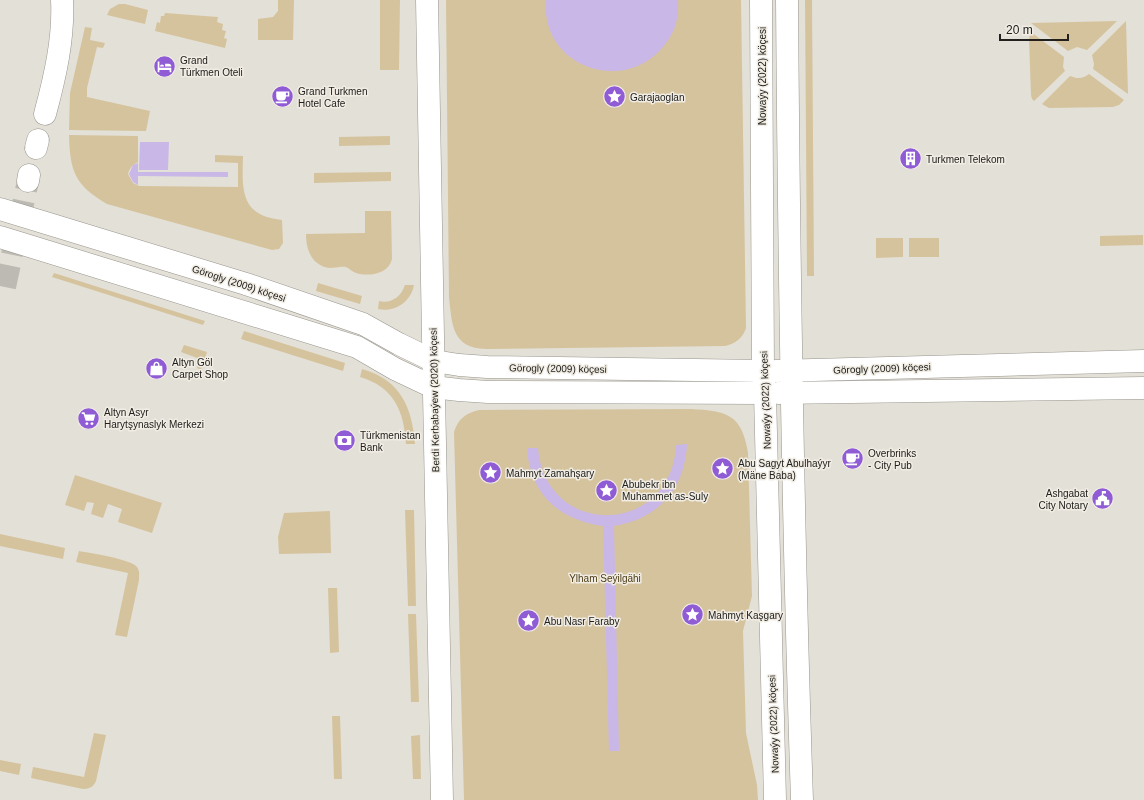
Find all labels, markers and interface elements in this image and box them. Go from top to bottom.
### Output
scale bar [1000,16,1068,42]
text: 20 m [1006,23,1033,37]
street label: Nowaýy (2022) köçesi [757,27,768,125]
hotel icon: Grand Türkmen Oteli [151,53,177,79]
place label: Grand Türkmen Oteli [180,55,243,78]
cafe icon: Grand Turkmen Hotel Cafe [270,84,296,110]
place icon: Garajaoglan [602,84,628,110]
place label: Grand Turkmen Hotel Cafe [298,86,367,109]
place label: Garajaoglan [630,92,684,103]
building icon: Turkmen Telekom [898,146,924,172]
place label: Turkmen Telekom [926,154,1005,165]
street label: Görogly (2009) köçesi [191,263,287,304]
street label: Berdi Kerbabaýew (2020) köçesi [428,328,441,472]
street label: Nowaýy (2022) köçesi [758,351,773,449]
shop icon: Altyn Göl Carpet Shop [144,355,170,381]
place label: Altyn Göl Carpet Shop [172,357,229,380]
street label: Görogly (2009) köçesi [833,361,931,376]
street label: Görogly (2009) köçesi [509,362,607,375]
supermarket icon: Altyn Asyr Harytşynaslyk Merkezi [75,405,101,431]
place label: Altyn Asyr Harytşynaslyk Merkezi [104,407,204,430]
bank icon: Türkmenistan Bank [332,428,358,454]
place label: Türkmenistan Bank [360,430,421,453]
cafe icon: Overbrinks - City Pub [840,446,866,472]
place label: Overbrinks - City Pub [868,448,916,471]
place icon: Abu Sagyt Abulhaýyr (Mäne Baba) [709,456,735,482]
place label: Abu Sagyt Abulhaýyr (Mäne Baba) [738,458,832,481]
place icon: Mahmyt Zamahşary [477,460,503,486]
place label: Mahmyt Zamahşary [506,468,594,479]
place icon: Abubekr ibn Muhammet as-Suly [594,477,620,503]
place label: Abubekr ibn Muhammet as-Suly [622,479,708,502]
public building icon: Ashgabat City Notary [1090,486,1116,512]
place label: Ashgabat City Notary [1039,488,1088,511]
park label: Ylham Seýilgähi [569,573,641,584]
place icon: Mahmyt Kaşgary [679,602,705,628]
place icon: Abu Nasr Faraby [515,608,541,634]
place label: Mahmyt Kaşgary [708,610,783,621]
place label: Abu Nasr Faraby [544,616,620,627]
street label: Nowaýy (2022) köçesi [766,675,781,773]

